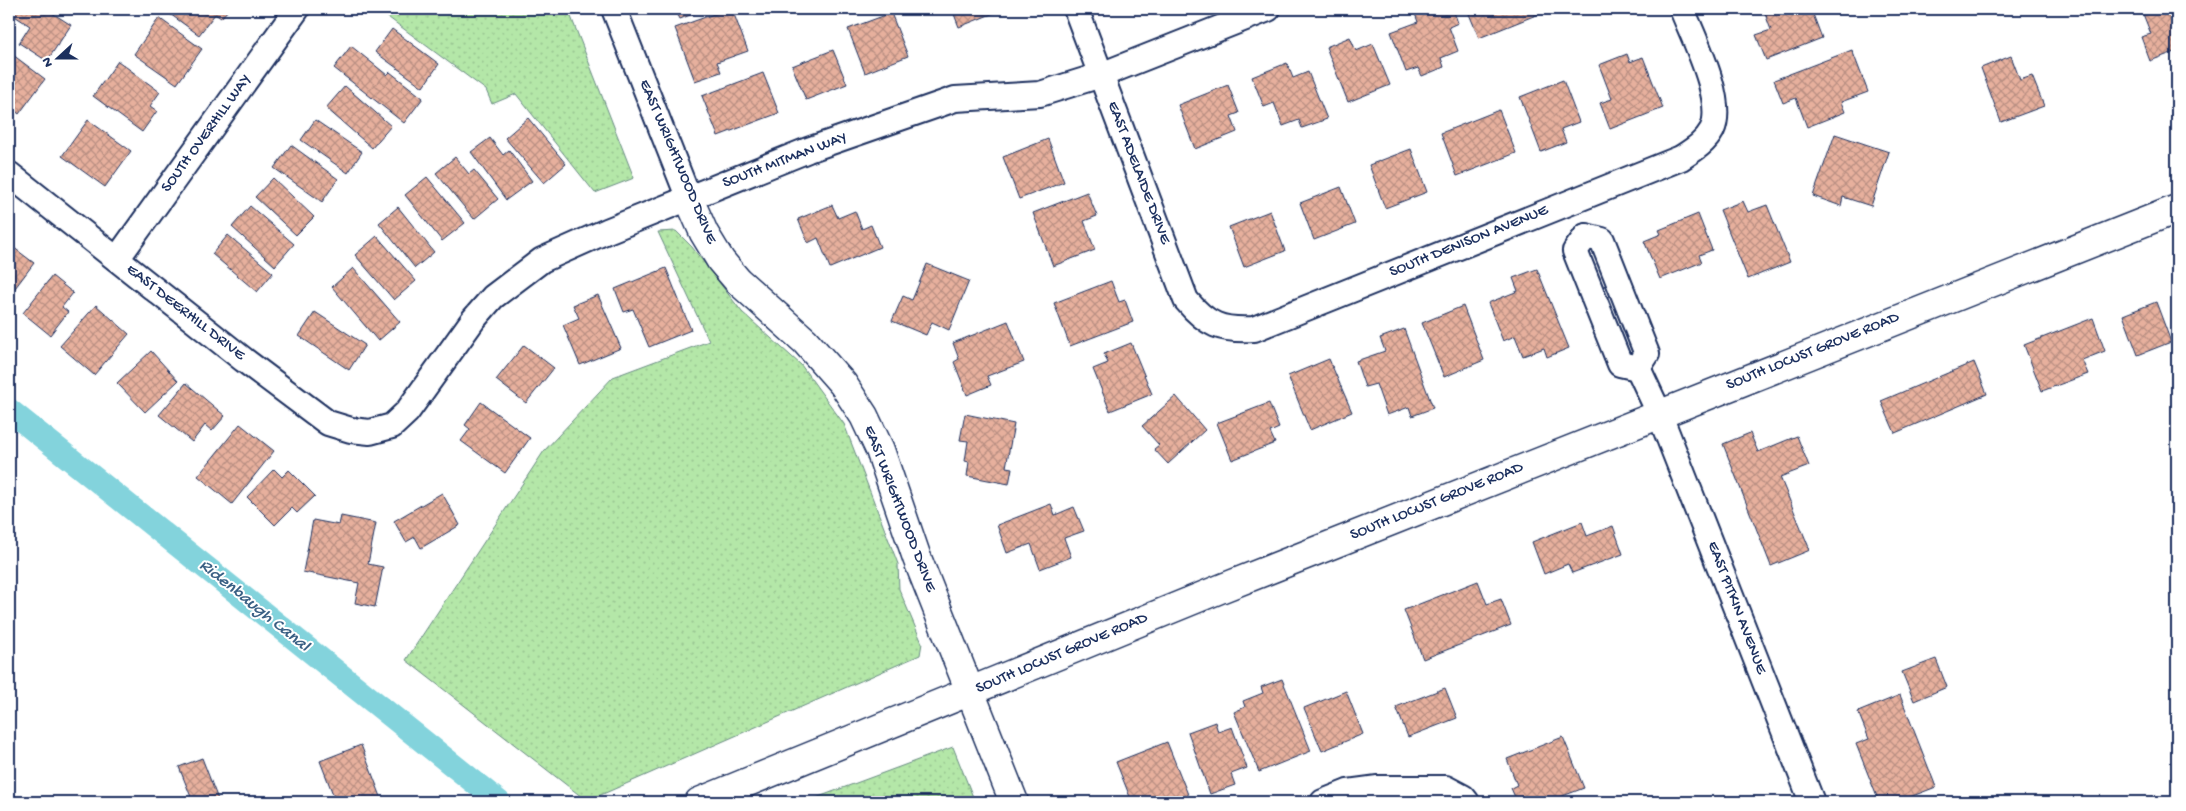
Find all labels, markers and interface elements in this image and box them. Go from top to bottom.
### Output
north arrow [32,32,82,82]
text: N [39,54,58,69]
street label: SOUTH OVERHILL WAY [158,71,256,197]
street label: EAST WRIGHTWOOD DRIVE [634,77,721,248]
street label: EAST ADELAIDE DRIVE [1102,99,1174,248]
street label: SOUTH MITMAN WAY [720,129,850,193]
street label: SOUTH DENISON AVENUE [1387,201,1552,283]
street label: EAST DEERHILL DRIVE [122,261,249,366]
street label: SOUTH LOCUST GROVE ROAD [1724,308,1903,395]
street label: EAST WRIGHTWOOD DRIVE [858,423,940,596]
street label: SOUTH LOCUST GROVE ROAD [1348,458,1527,545]
street label: EAST PITKIN AVENUE [1702,539,1770,678]
water label: Ridenbaugh Canal [195,555,314,658]
street label: SOUTH LOCUST GROVE ROAD [973,609,1151,699]

